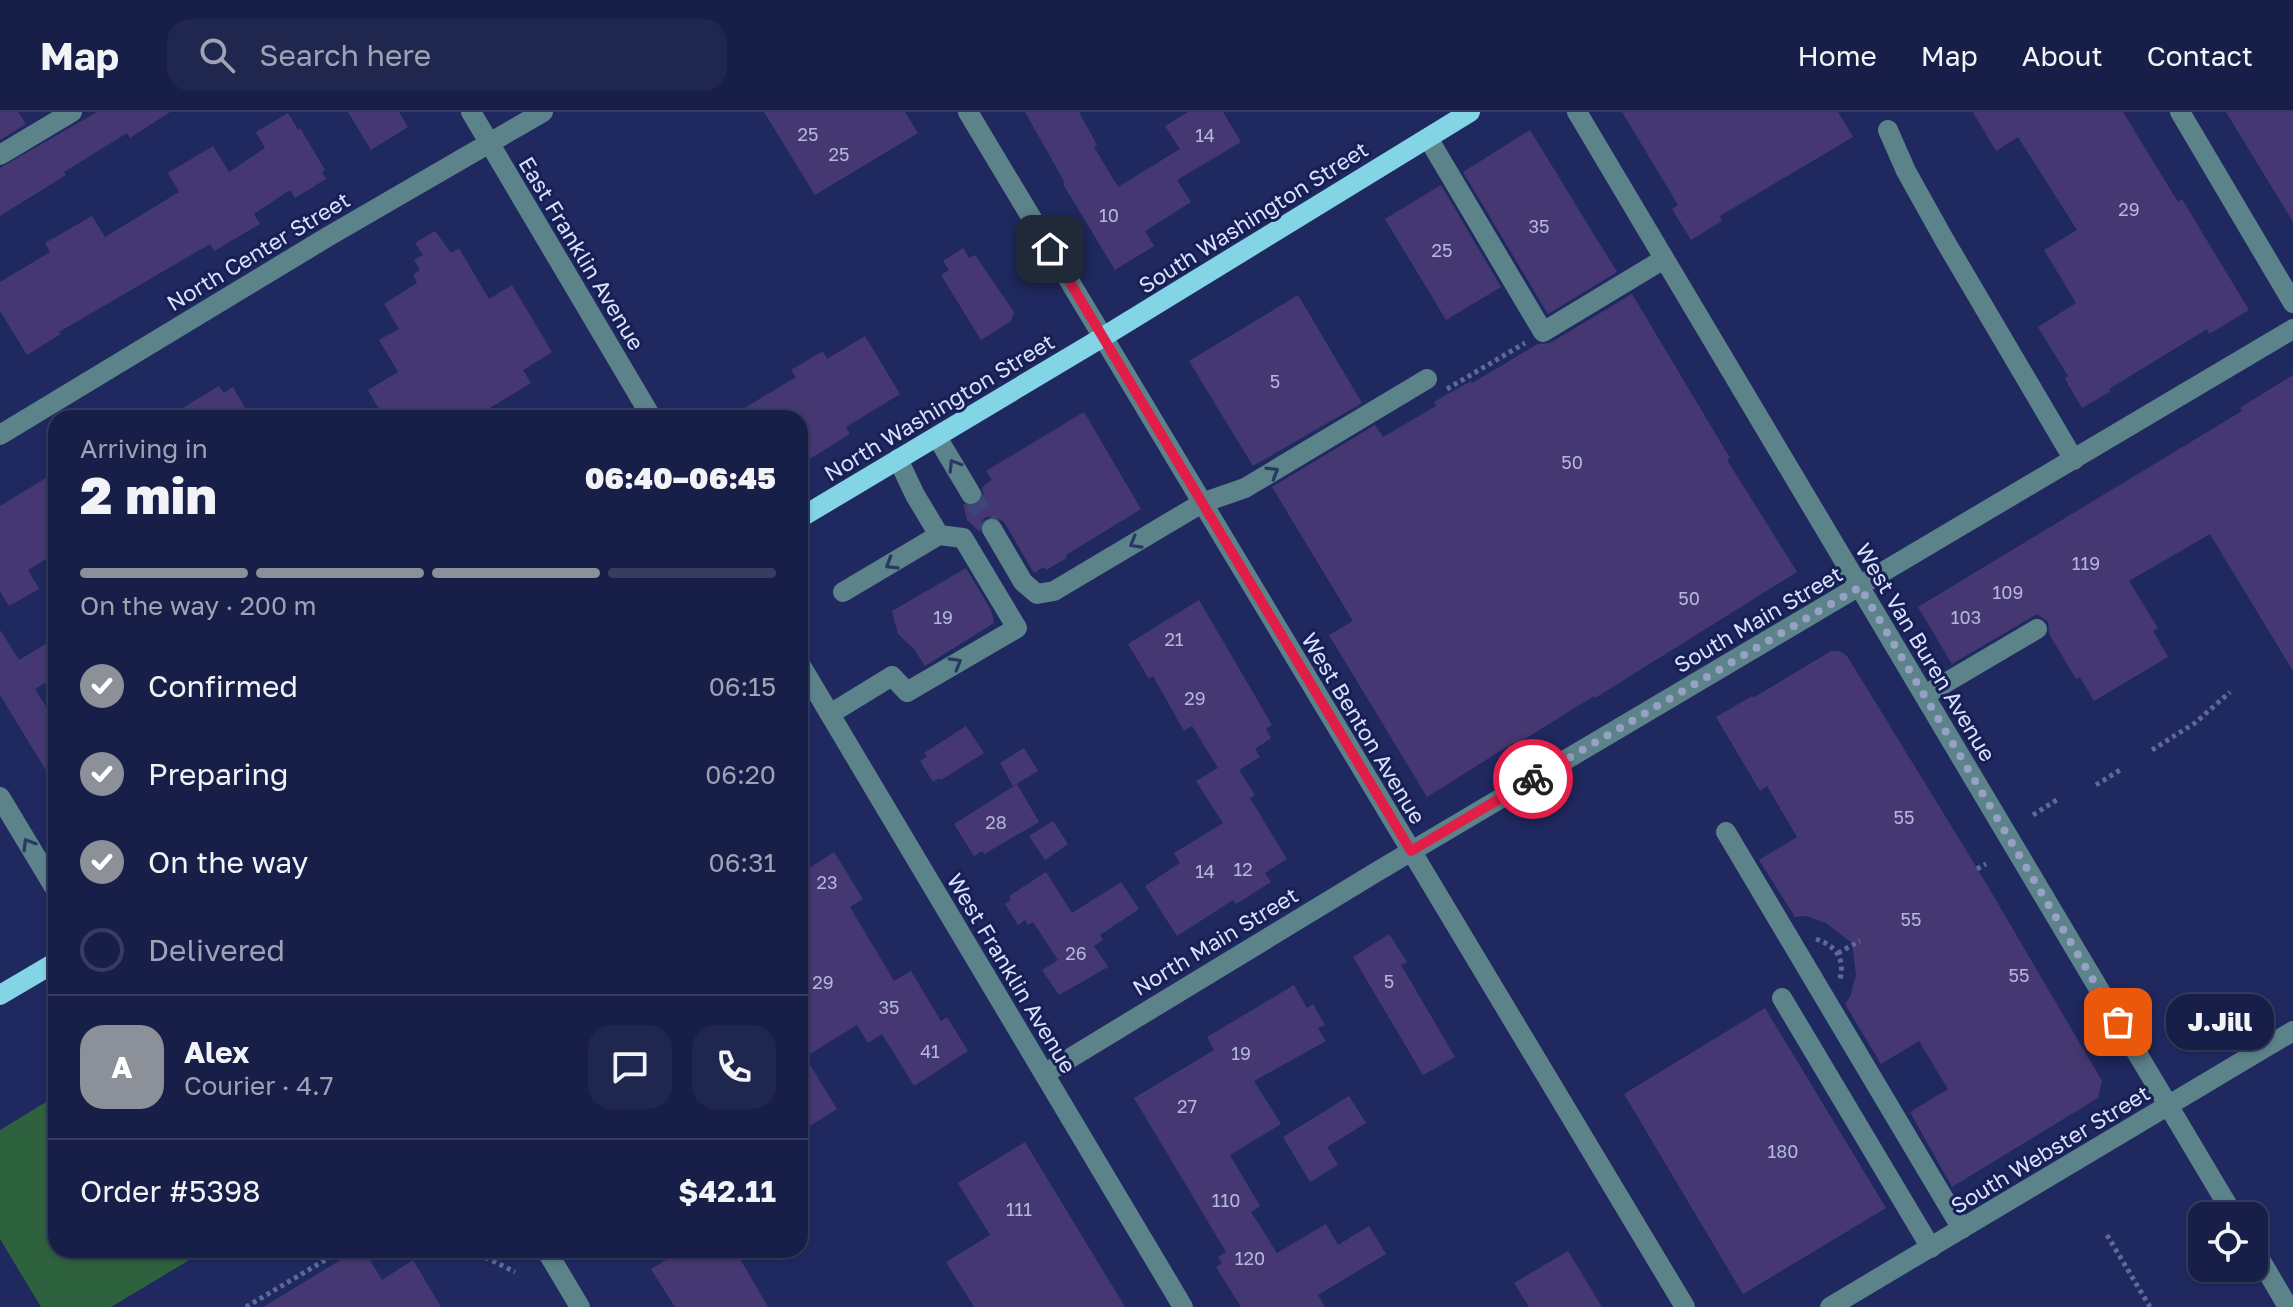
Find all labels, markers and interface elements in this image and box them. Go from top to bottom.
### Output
search box [167,19,727,91]
text: Map [40,33,119,78]
icon: search [195,33,239,77]
text: Search here [259,37,431,73]
text: Home [1798,39,1877,72]
text: Map [1921,39,1978,72]
text: About [2022,39,2103,72]
text: Contact [2147,39,2253,72]
house number: 25 [798,123,818,145]
house number: 14 [1195,124,1215,146]
street label: South Washington Street [1133,135,1373,299]
house number: 25 [829,143,849,165]
street label: East Franklin Avenue [514,151,650,355]
street label: North Center Street [162,186,354,316]
house number: 29 [2118,198,2140,220]
house number: 10 [1099,204,1119,226]
pin [1016,215,1084,283]
house number: 35 [1529,215,1549,237]
icon: home [1028,227,1072,271]
house number: 25 [1432,239,1452,261]
street label: North Washington Street [819,328,1059,486]
house number: 5 [1270,370,1280,392]
text: Arriving in [80,433,208,464]
house number: 50 [1561,451,1583,473]
one-way arrow [949,459,964,474]
text: 06:40–06:45 [585,460,776,496]
text: 2 min [80,463,217,525]
one-way arrow [1264,466,1279,481]
one-way arrow [1129,533,1144,549]
street label: West Van Buren Avenue [1850,538,2002,766]
house number: 119 [2072,552,2100,574]
one-way arrow [885,554,900,569]
street label: South Main Street [1669,560,1847,678]
house number: 109 [1993,581,2023,603]
house number: 50 [1678,587,1700,609]
text: On the way · 200 m [80,590,317,621]
house number: 19 [933,606,953,628]
house number: 103 [1951,606,1981,628]
street label: West Benton Avenue [1296,627,1432,829]
house number: 21 [1164,628,1184,650]
one-way arrow [947,657,962,673]
icon: check [80,664,124,708]
text: Confirmed [148,668,298,704]
text: 06:15 [709,671,776,702]
house number: 29 [1184,687,1206,709]
courier [1493,739,1573,819]
icon: check [80,752,124,796]
text: Preparing [148,756,289,792]
icon: bike [1511,757,1555,801]
text: 06:20 [705,759,776,790]
house number: 55 [1894,806,1914,828]
house number: 28 [985,811,1007,833]
one-way arrow [22,838,38,853]
icon: check [80,840,124,884]
text: On the way [148,844,308,880]
text: 06:31 [709,847,776,878]
house number: 12 [1233,858,1253,880]
house number: 14 [1195,860,1215,882]
street label: West Franklin Avenue [942,868,1082,1078]
house number: 23 [817,871,837,893]
street label: North Main Street [1127,881,1303,1001]
house number: 55 [1901,908,1921,930]
text: Delivered [148,932,285,968]
house number: 26 [1065,942,1087,964]
house number: 55 [2009,964,2029,986]
house number: 5 [1384,970,1394,992]
house number: 29 [812,971,834,993]
pin [2084,988,2152,1056]
callout: J.Jill [2166,994,2274,1050]
house number: 35 [879,996,899,1018]
icon: bag [2096,1000,2140,1044]
text: J.Jill [2188,1006,2252,1037]
button: chat [588,1025,672,1109]
button: phone [692,1025,776,1109]
text: Alex [184,1034,249,1070]
house number: 41 [920,1040,940,1062]
house number: 19 [1231,1042,1251,1064]
text: A [111,1049,133,1085]
text: Courier · 4.7 [184,1070,334,1101]
street label: South Webster Street [1946,1079,2154,1219]
house number: 27 [1177,1095,1197,1117]
house number: 180 [1768,1140,1798,1162]
text: Order #5398 [80,1173,260,1209]
text: $42.11 [678,1173,776,1209]
house number: 110 [1212,1189,1240,1211]
house number: 111 [1006,1198,1032,1220]
map controls [2188,1202,2268,1282]
button: locate [2188,1202,2268,1282]
house number: 120 [1235,1247,1265,1269]

